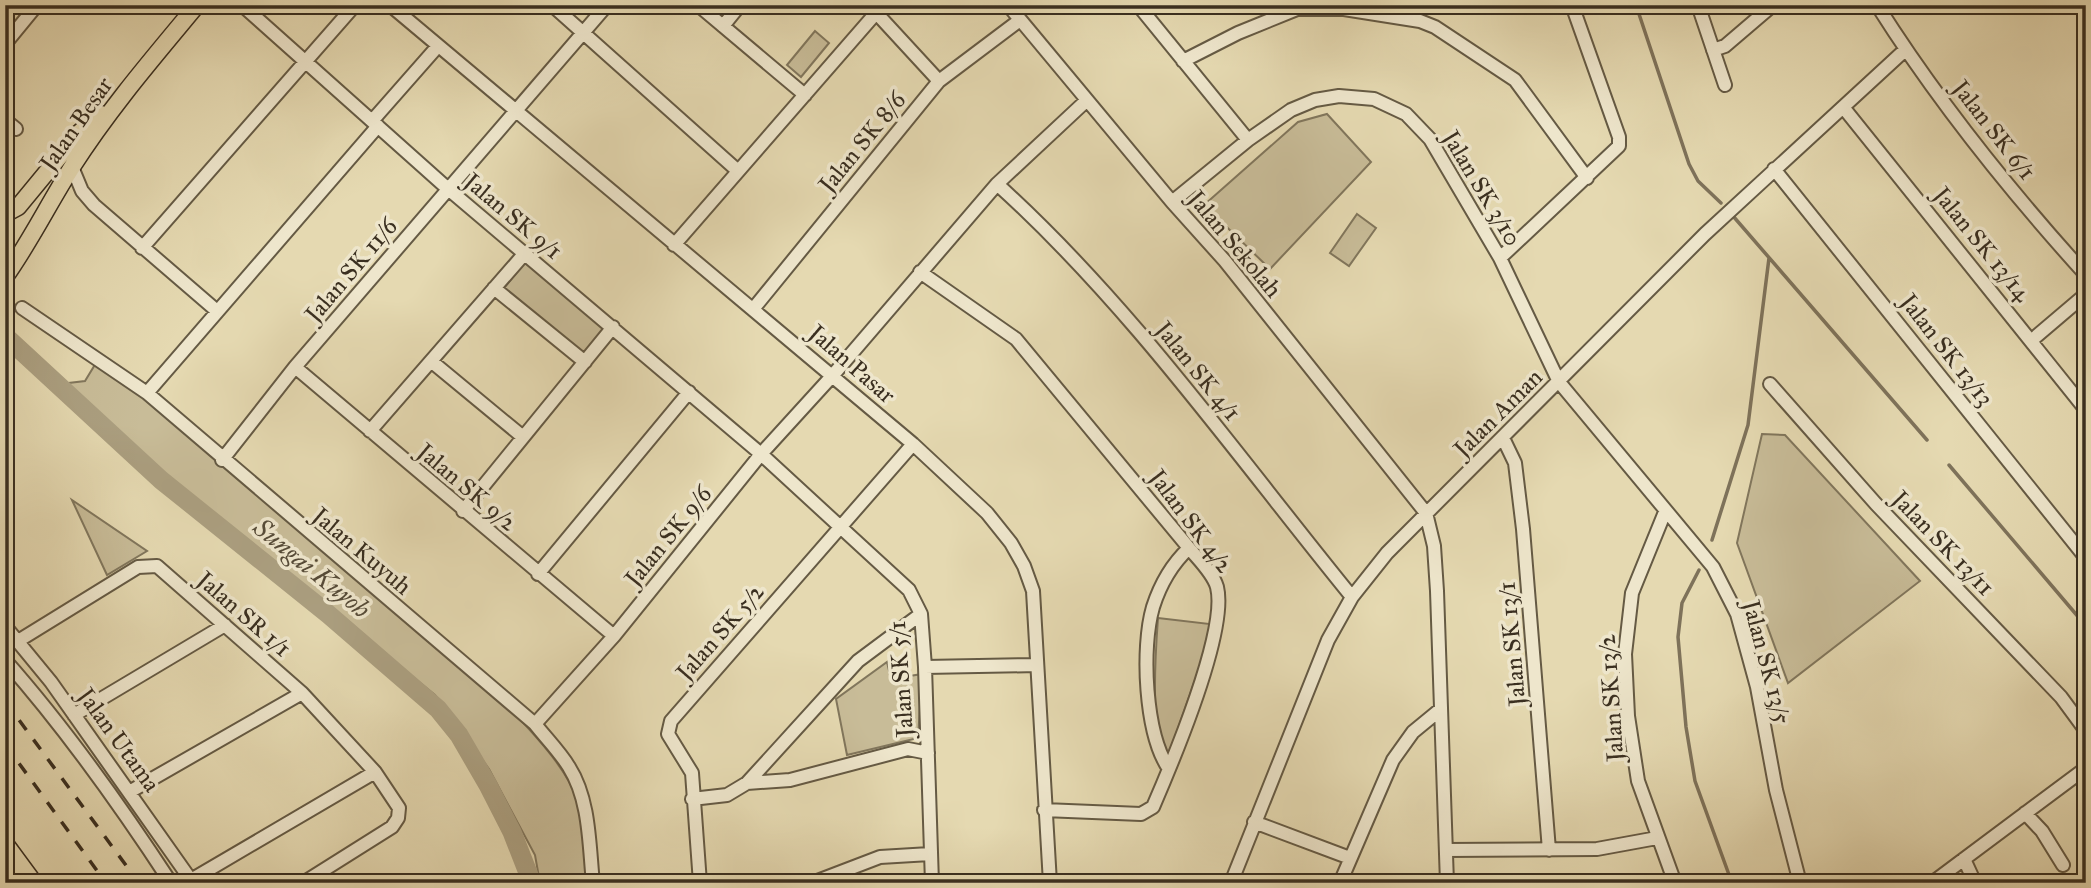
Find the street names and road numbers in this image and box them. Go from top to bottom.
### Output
street label: Jalan Besar [31,71,119,179]
street label: Jalan SK 6/1 [1944,72,2042,186]
street label: Jalan SK 8/6 [810,85,912,201]
street label: Jalan SK 3/10 [1434,122,1528,251]
street label: Jalan SK 9/1 [456,164,568,266]
street label: Jalan SK 13/14 [1925,178,2038,308]
street label: Jalan Sekolah [1180,182,1289,304]
street label: Jalan SK 11/6 [297,211,404,331]
street label: Jalan SK 13/13 [1892,285,2000,412]
street label: Jalan SK 4/1 [1147,313,1247,427]
street label: Jalan Pasar [800,316,902,410]
street label: Jalan Aman [1445,362,1549,466]
street label: Jalan SK 9/2 [409,435,523,538]
street label: Jalan SK 4/2 [1141,461,1240,579]
street label: Jalan SK 9/6 [616,479,718,595]
street label: Jalan SK 13/11 [1883,482,2001,602]
street label: Jalan Kuyuh [304,499,418,601]
street label: Jalan SR 1/1 [188,563,297,663]
street label: Jalan SK 5/2 [668,577,771,689]
street label: Jalan SK 13/1 [1492,580,1533,711]
street label: Jalan SK 13/5 [1735,594,1798,727]
street label: Jalan SK 5/1 [882,620,920,741]
street label: Jalan SK 13/2 [1592,633,1631,766]
street label: Jalan Utama [69,680,167,799]

